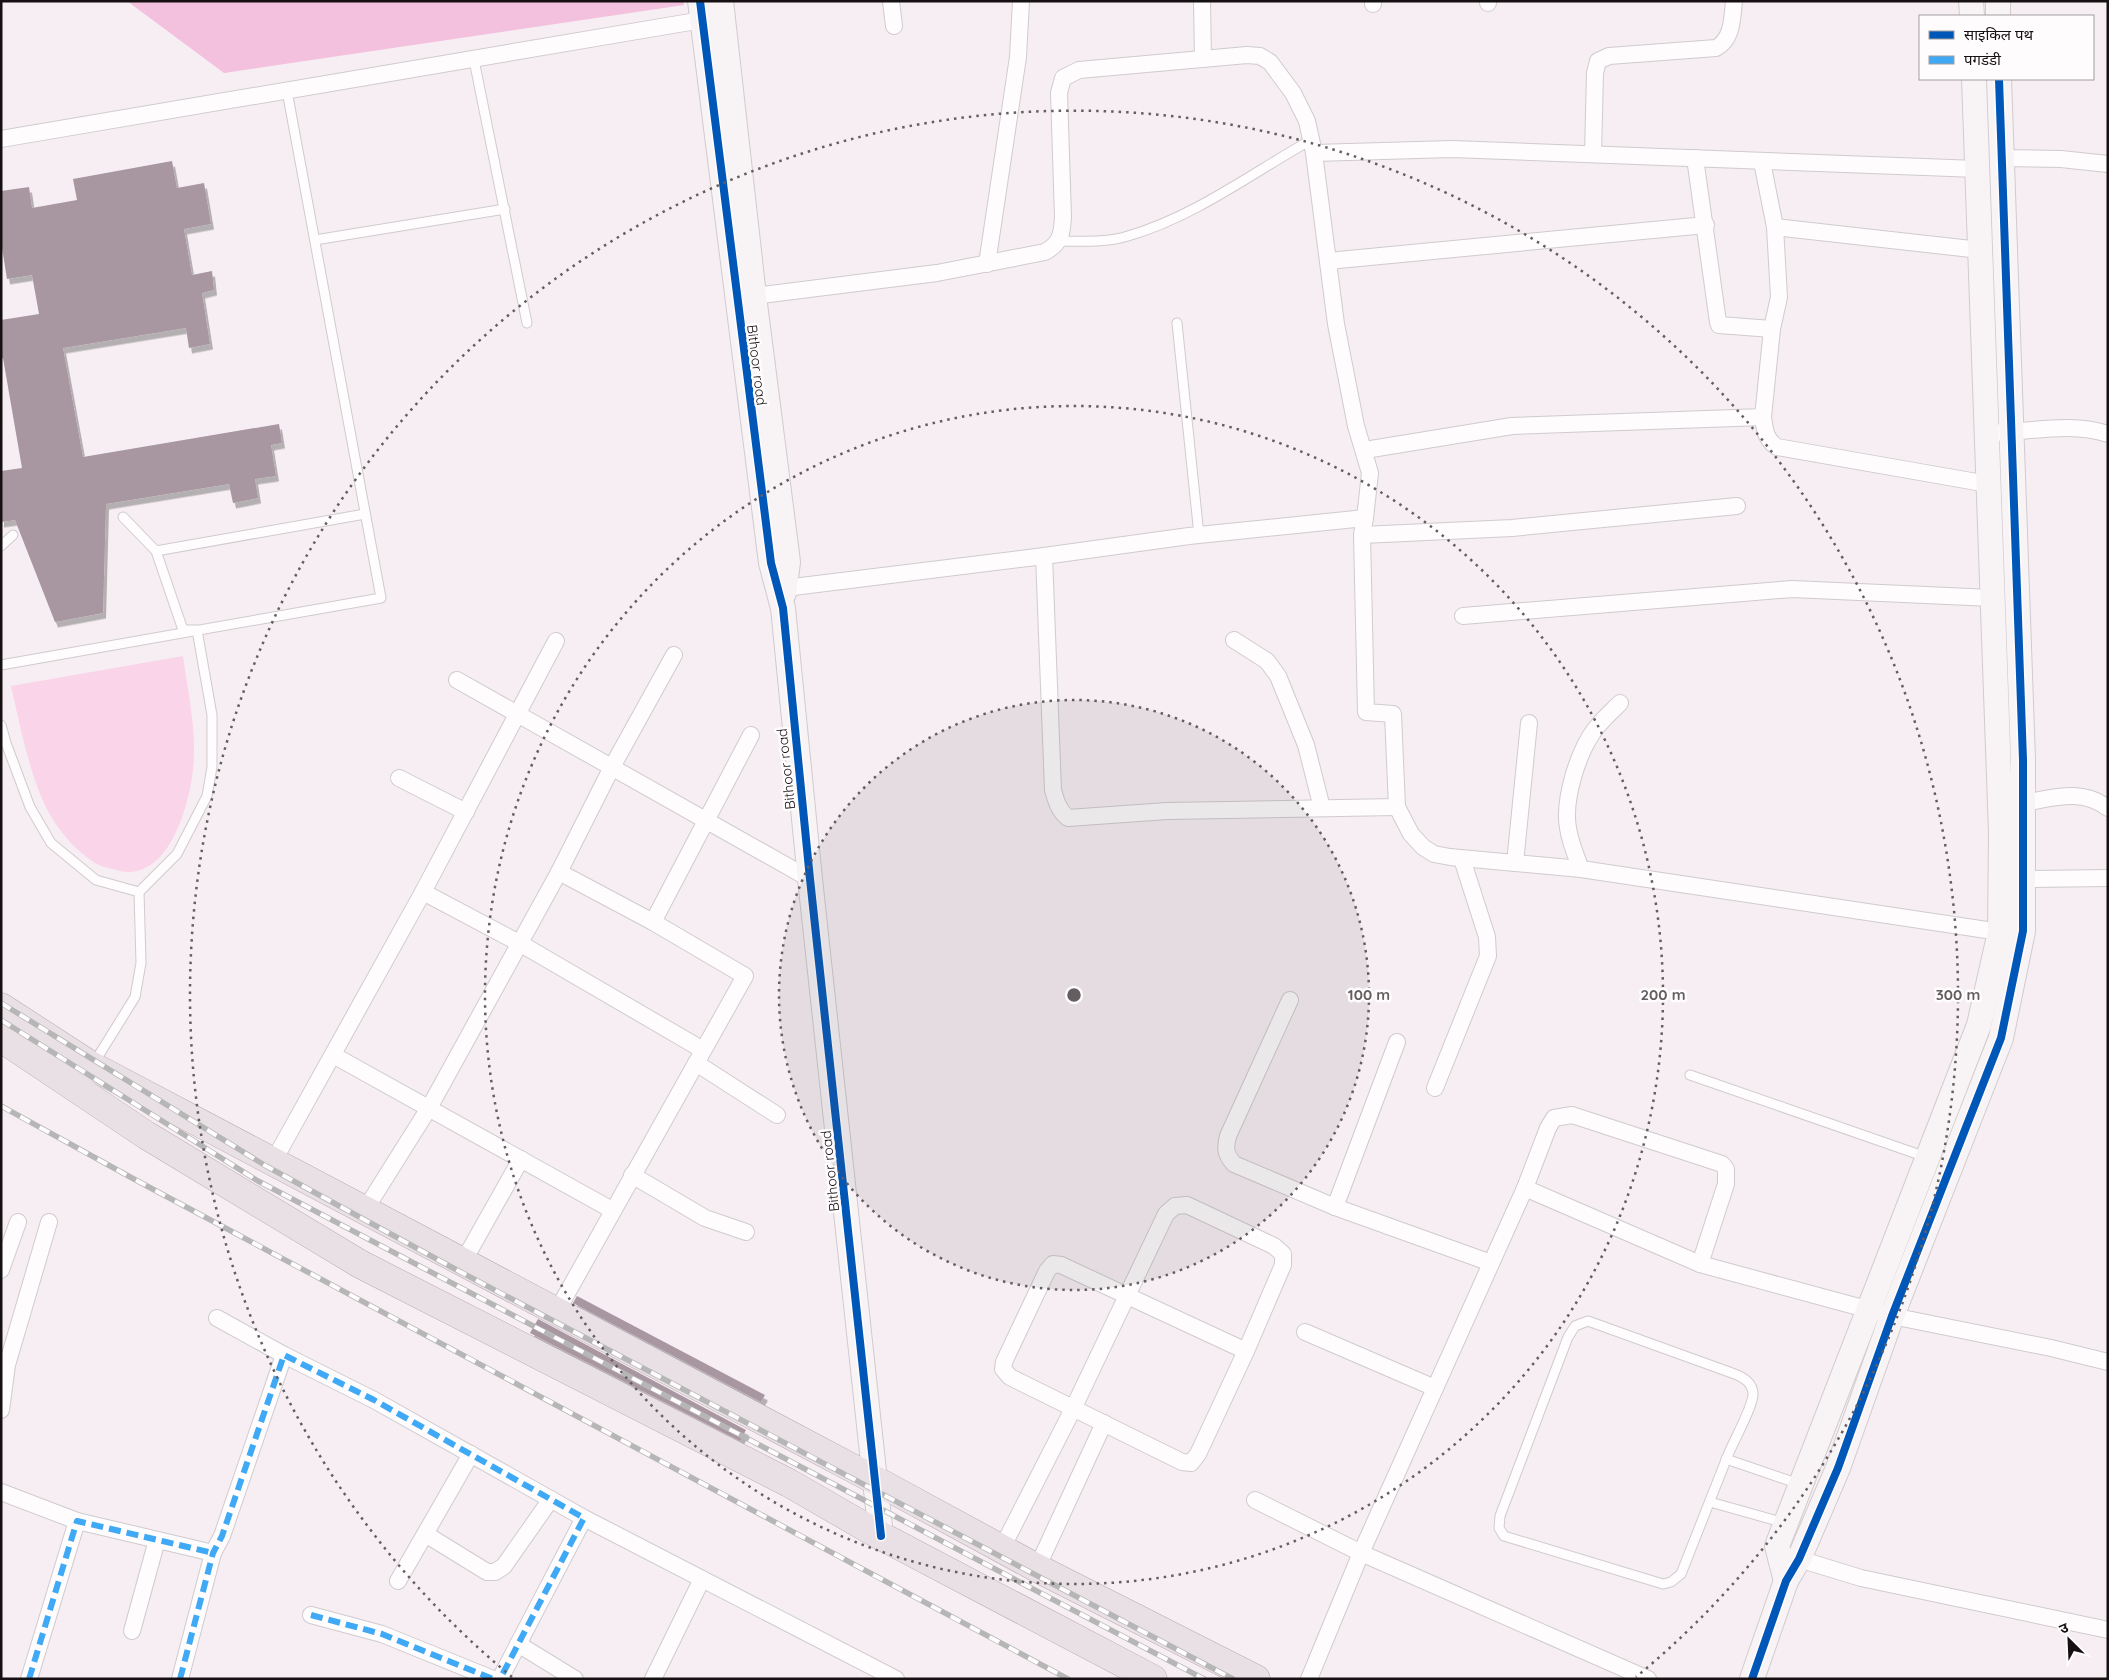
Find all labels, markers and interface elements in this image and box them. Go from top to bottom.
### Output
legend [1919,15,2094,80]
text: साइकिल पथ [1964,25,2034,44]
text: पगडंडी [1964,50,2002,69]
street label: Bithoor road [743,323,771,407]
street label: Bithoor road [773,728,799,810]
text: 100 m [1348,985,1390,1004]
text: 200 m [1641,985,1686,1004]
text: 300 m [1936,985,1980,1004]
centre of rings [1065,986,1083,1004]
street label: Bithoor road [817,1130,843,1212]
north arrow [2044,1615,2094,1665]
text: उ [2056,1618,2072,1638]

